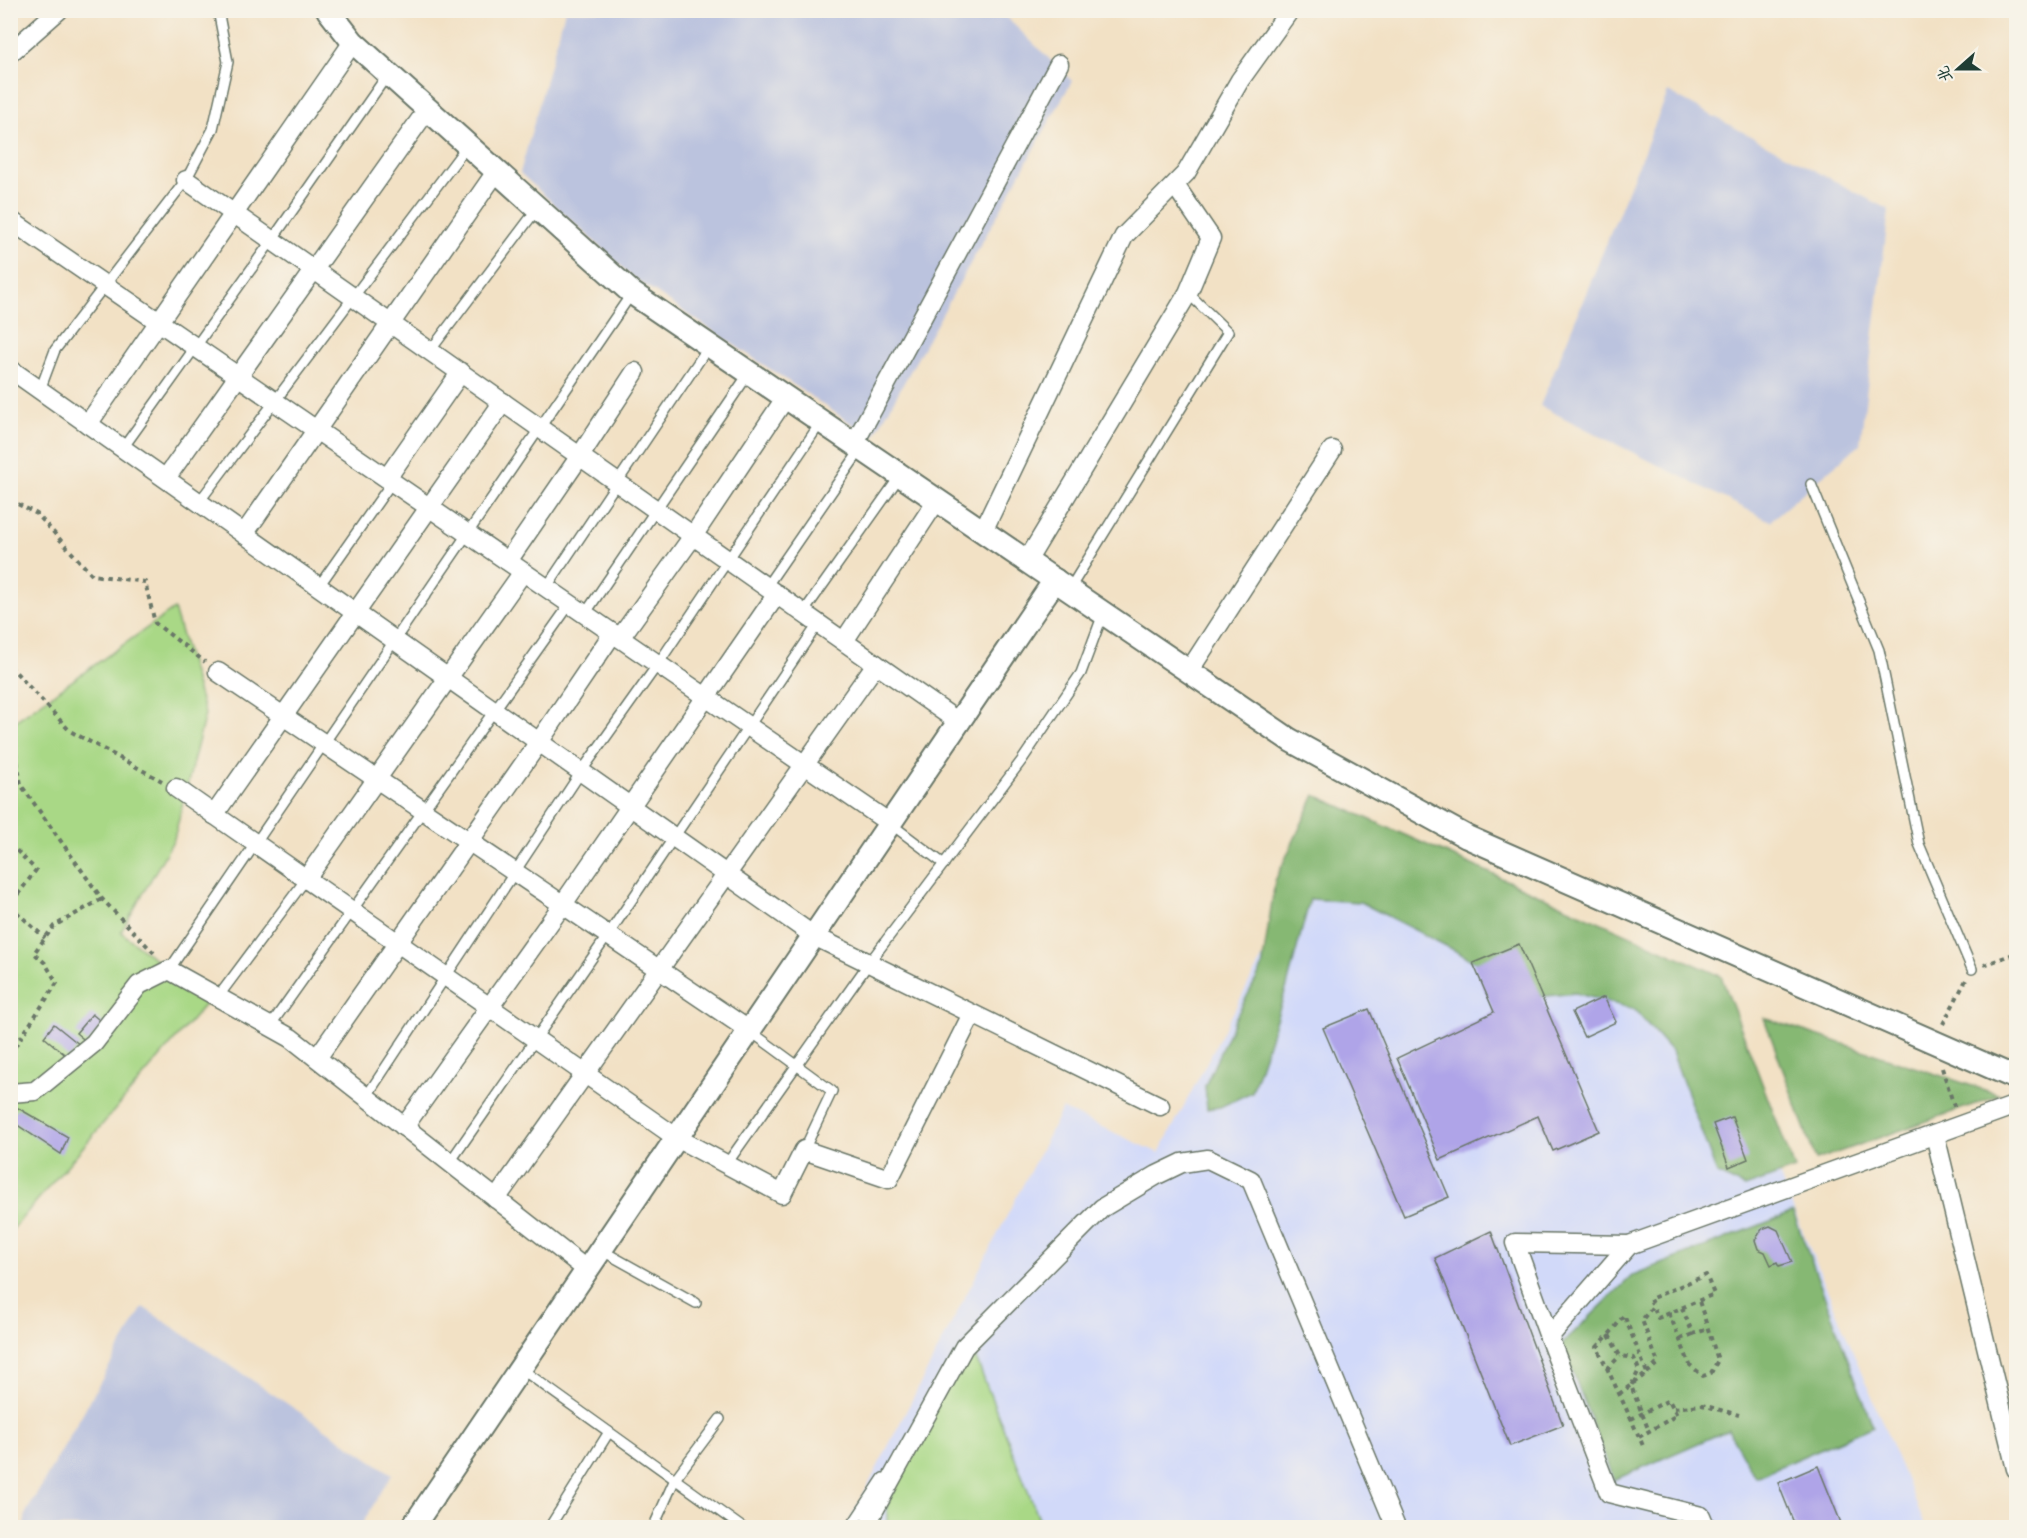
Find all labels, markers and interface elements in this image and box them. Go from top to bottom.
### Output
north arrow [1928,39,1988,99]
text: 北 [1933,63,1958,85]

